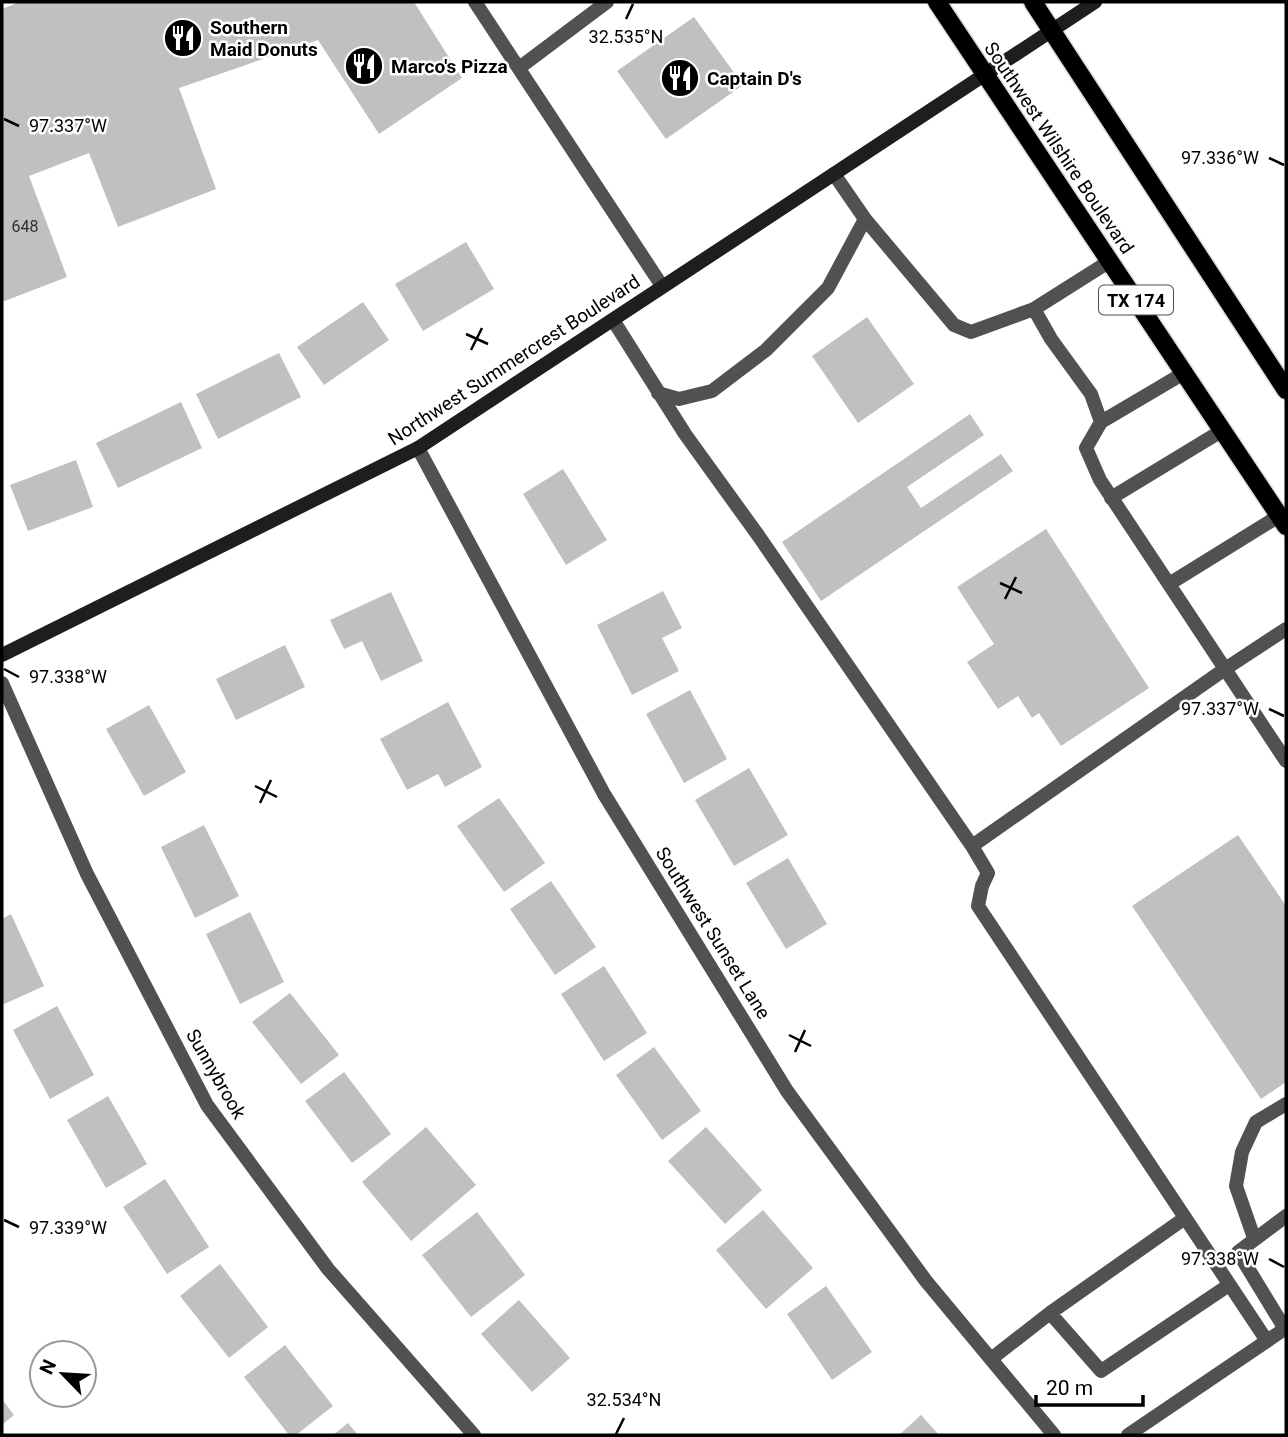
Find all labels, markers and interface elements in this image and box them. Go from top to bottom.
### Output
place label: Southern Maid Donuts [210,16,318,61]
restaurant icon: Southern Maid Donuts [162,17,204,59]
text: 32.535°N [589,26,663,47]
street label: Southwest Wilshire Boulevard [979,38,1139,258]
restaurant icon: Marco's Pizza [343,45,385,87]
place label: Marco's Pizza [391,55,508,78]
restaurant icon: Captain D's [659,57,701,99]
place label: Captain D's [707,67,802,90]
text: 97.337°W [29,115,107,136]
text: 97.336°W [1181,147,1259,168]
house number: 648 [12,217,38,236]
street label: Northwest Summercrest Boulevard [384,270,644,450]
road number: TX 174 [1099,286,1173,314]
text: 97.338°W [29,666,107,687]
text: 97.337°W [1181,698,1259,719]
street label: Southwest Sunset Lane [651,843,775,1023]
street label: Sunnybrook [181,1025,251,1123]
text: 97.339°W [29,1217,107,1238]
text: 97.338°W [1181,1248,1259,1269]
north arrow [28,1339,98,1409]
text: N [35,1356,61,1378]
scale bar [1036,1364,1143,1408]
text: 20 m [1046,1376,1093,1400]
text: 32.534°N [587,1389,661,1410]

